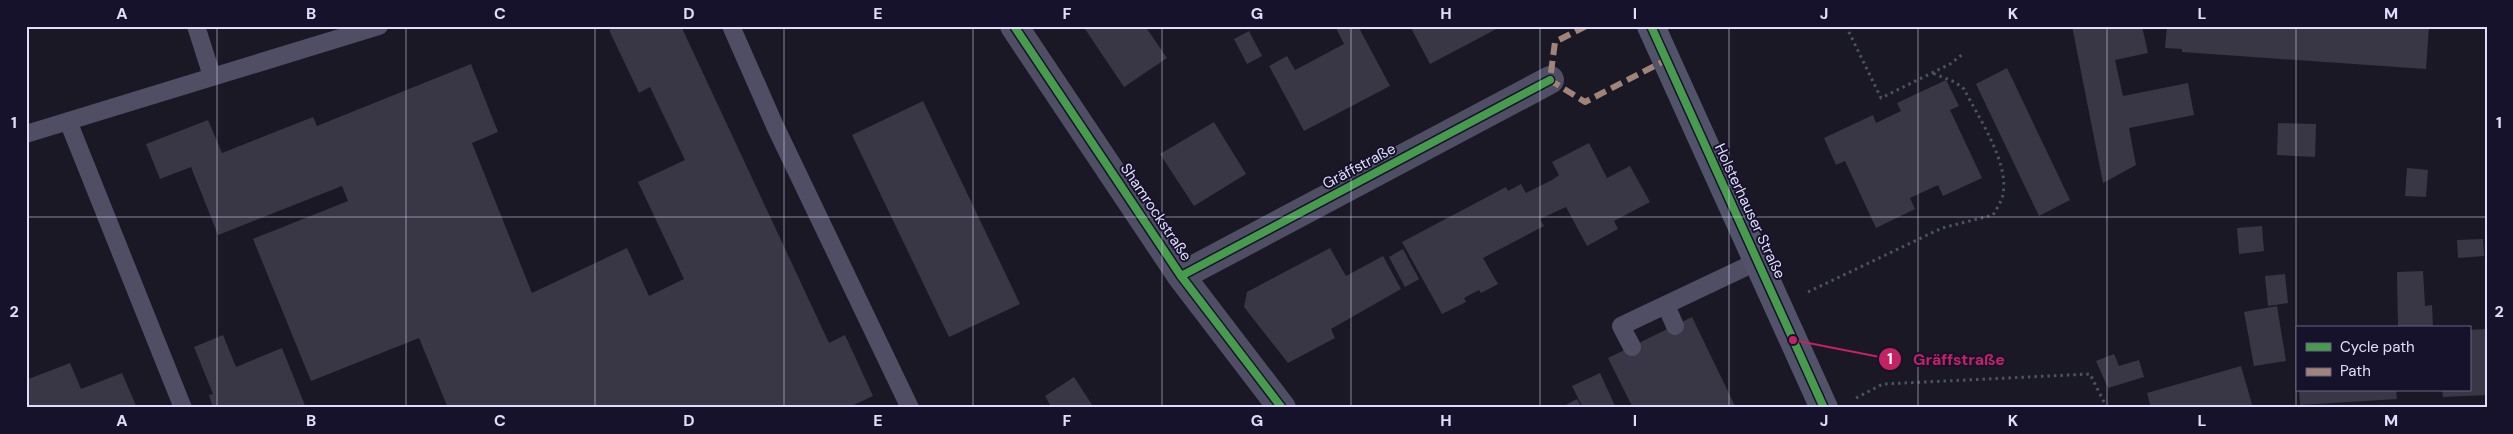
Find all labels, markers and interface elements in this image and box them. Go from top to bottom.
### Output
text: A [116,3,128,24]
text: B [306,3,316,24]
text: C [494,3,506,24]
text: D [683,3,695,24]
text: E [873,3,883,24]
text: F [1063,3,1072,24]
text: G [1251,3,1263,24]
text: H [1440,3,1452,24]
text: I [1633,3,1637,24]
text: J [1820,3,1828,24]
text: K [2008,3,2019,24]
text: L [2198,3,2207,24]
text: M [2384,3,2398,24]
text: 1 [11,112,17,133]
text: 1 [2496,112,2502,133]
street label: Gräffstraße [1319,138,1399,194]
street label: Holsterhauser Straße [1710,140,1790,282]
street label: Shamrockstraße [1116,159,1196,265]
text: 2 [9,301,19,322]
text: 2 [2494,301,2504,322]
legend [2296,326,2470,392]
text: Cycle path [2340,337,2415,357]
callout: Gräffstraße [1878,344,2015,375]
text: 1 [1887,349,1893,369]
text: Gräffstraße [1913,349,2005,370]
text: Path [2340,361,2371,381]
text: A [116,410,128,431]
text: B [306,410,316,431]
text: C [494,410,506,431]
text: D [683,410,695,431]
text: E [873,410,883,431]
text: F [1063,410,1072,431]
text: G [1251,410,1263,431]
text: H [1440,410,1452,431]
text: I [1633,410,1637,431]
text: J [1820,410,1828,431]
text: K [2008,410,2019,431]
text: L [2198,410,2207,431]
text: M [2384,410,2398,431]

